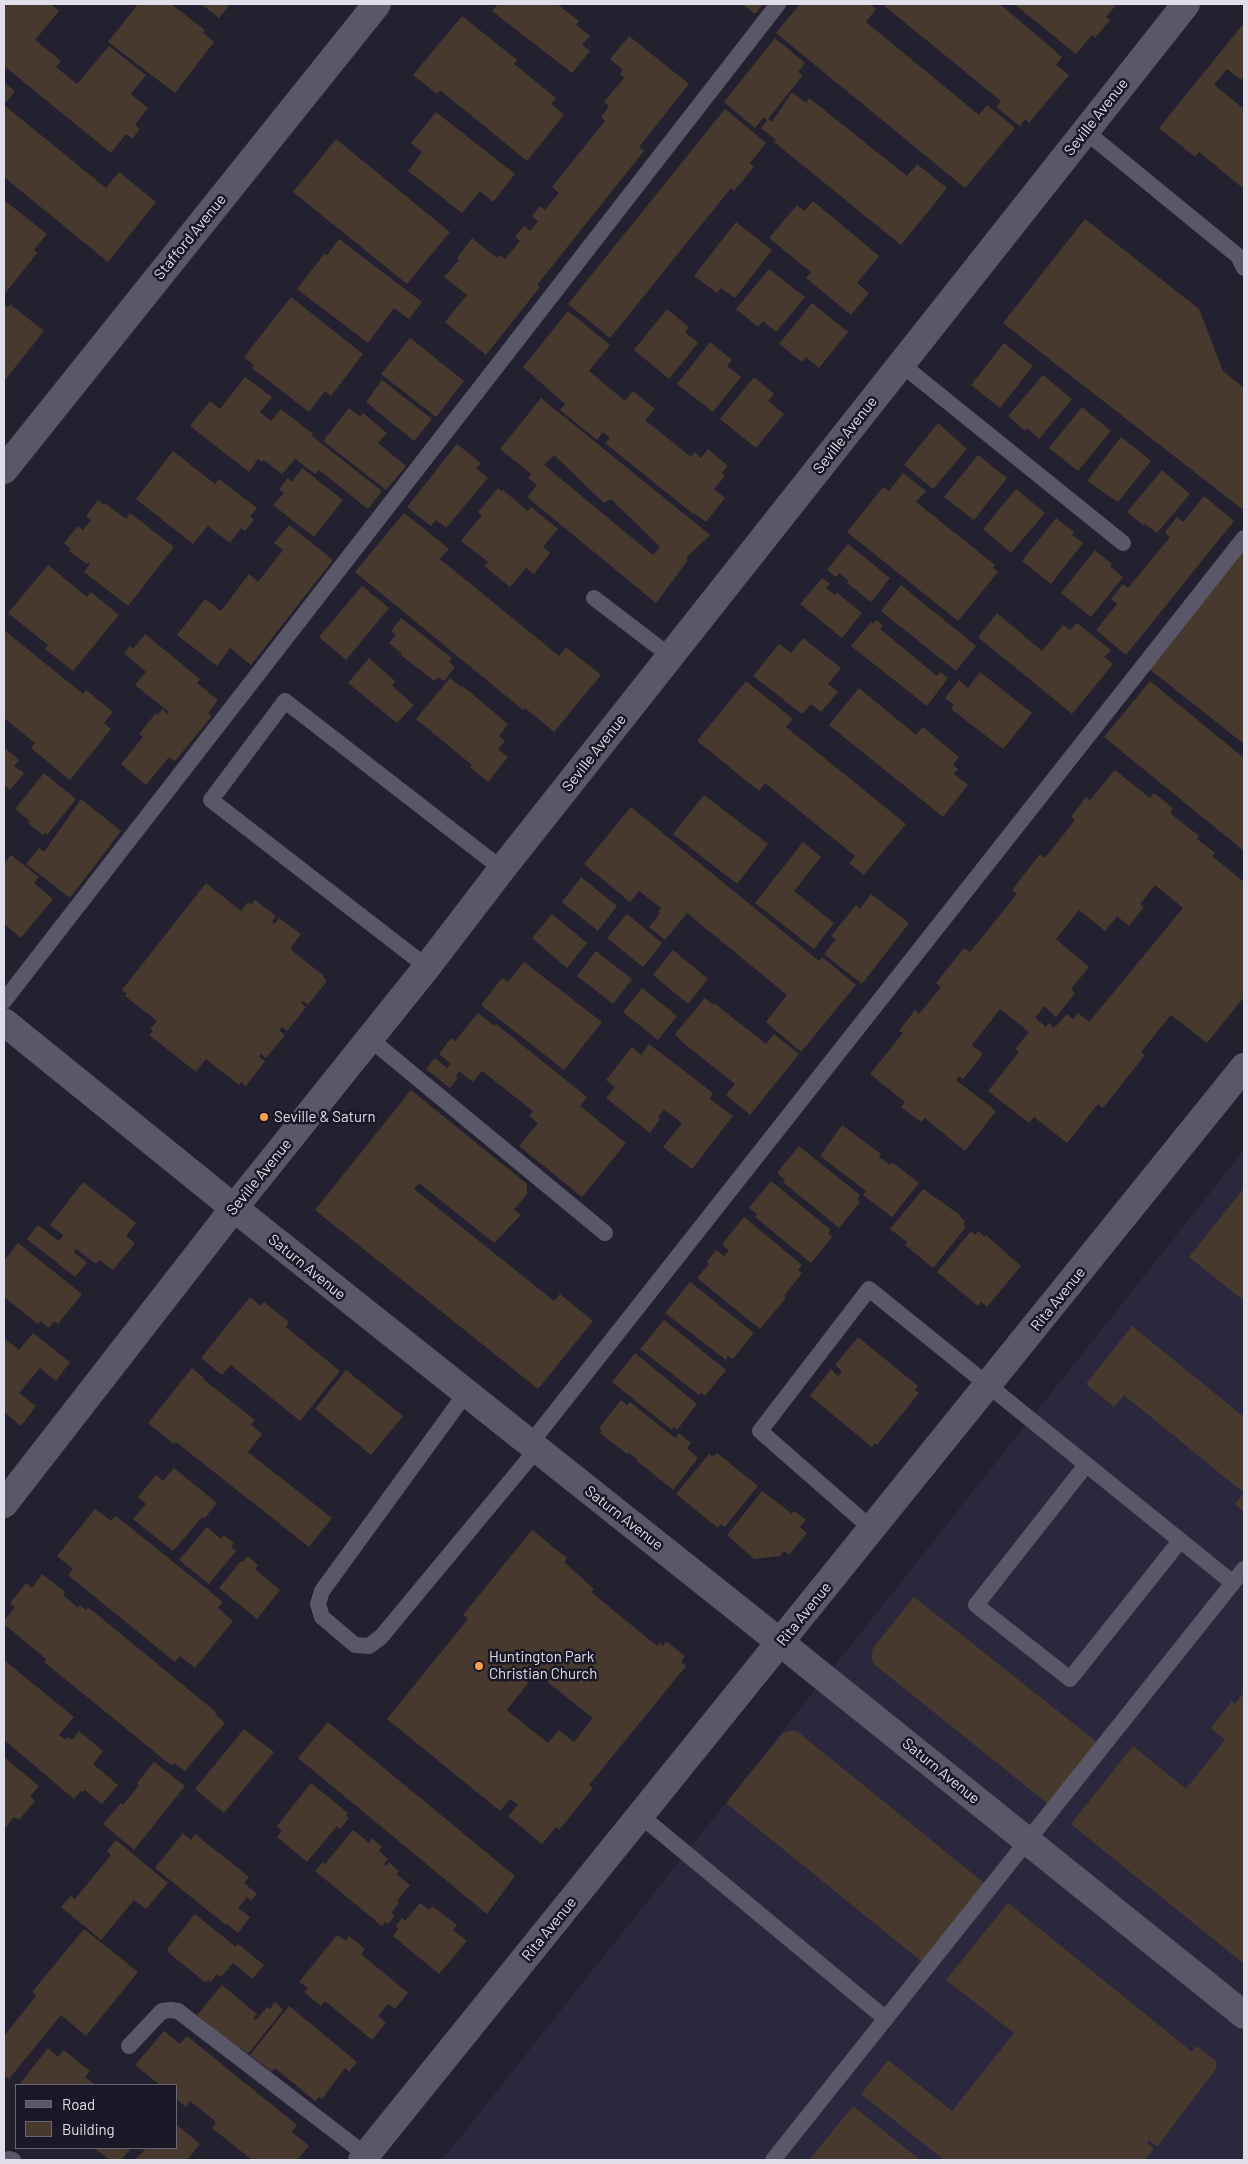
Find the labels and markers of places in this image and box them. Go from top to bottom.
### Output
place label: Seville & Saturn [274,1108,376,1126]
marker: Seville & Saturn [258,1111,270,1123]
place label: Huntington Park Christian Church [489,1648,597,1683]
marker: Huntington Park Christian Church [473,1660,485,1672]

